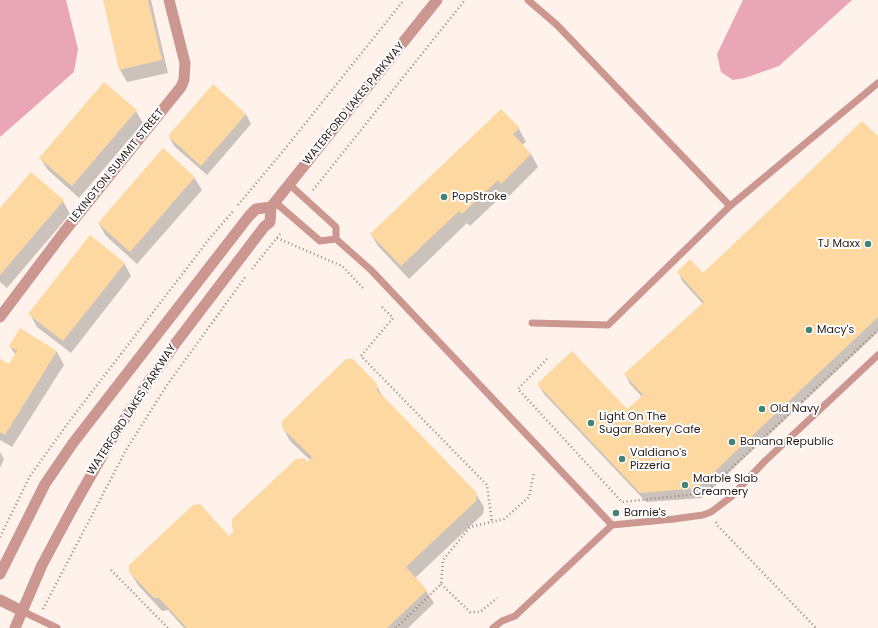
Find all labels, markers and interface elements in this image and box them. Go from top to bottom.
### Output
street label: WATERFORD LAKES PARKWAY [301,40,407,168]
street label: LEXINGTON SUMMIT STREET [67,107,167,225]
place label: PopStroke [452,190,507,204]
marker: PopStroke [439,192,449,202]
place label: TJ Maxx [818,237,860,251]
marker: TJ Maxx [863,239,873,249]
place label: Macy's [817,323,854,337]
marker: Macy's [804,325,814,335]
street label: WATERFORD LAKES PARKWAY [85,342,179,478]
place label: Old Navy [770,402,819,416]
marker: Old Navy [757,404,767,414]
place label: Light On The Sugar Bakery Cafe [599,410,701,436]
marker: Light On The Sugar Bakery Cafe [586,418,596,428]
place label: Banana Republic [740,435,834,449]
marker: Banana Republic [727,437,737,447]
place label: Valdiano's Pizzeria [630,446,687,472]
marker: Valdiano's Pizzeria [617,454,627,464]
place label: Marble Slab Creamery [693,472,758,498]
marker: Marble Slab Creamery [680,480,690,490]
place label: Barnie's [624,506,666,520]
marker: Barnie's [611,508,621,518]

